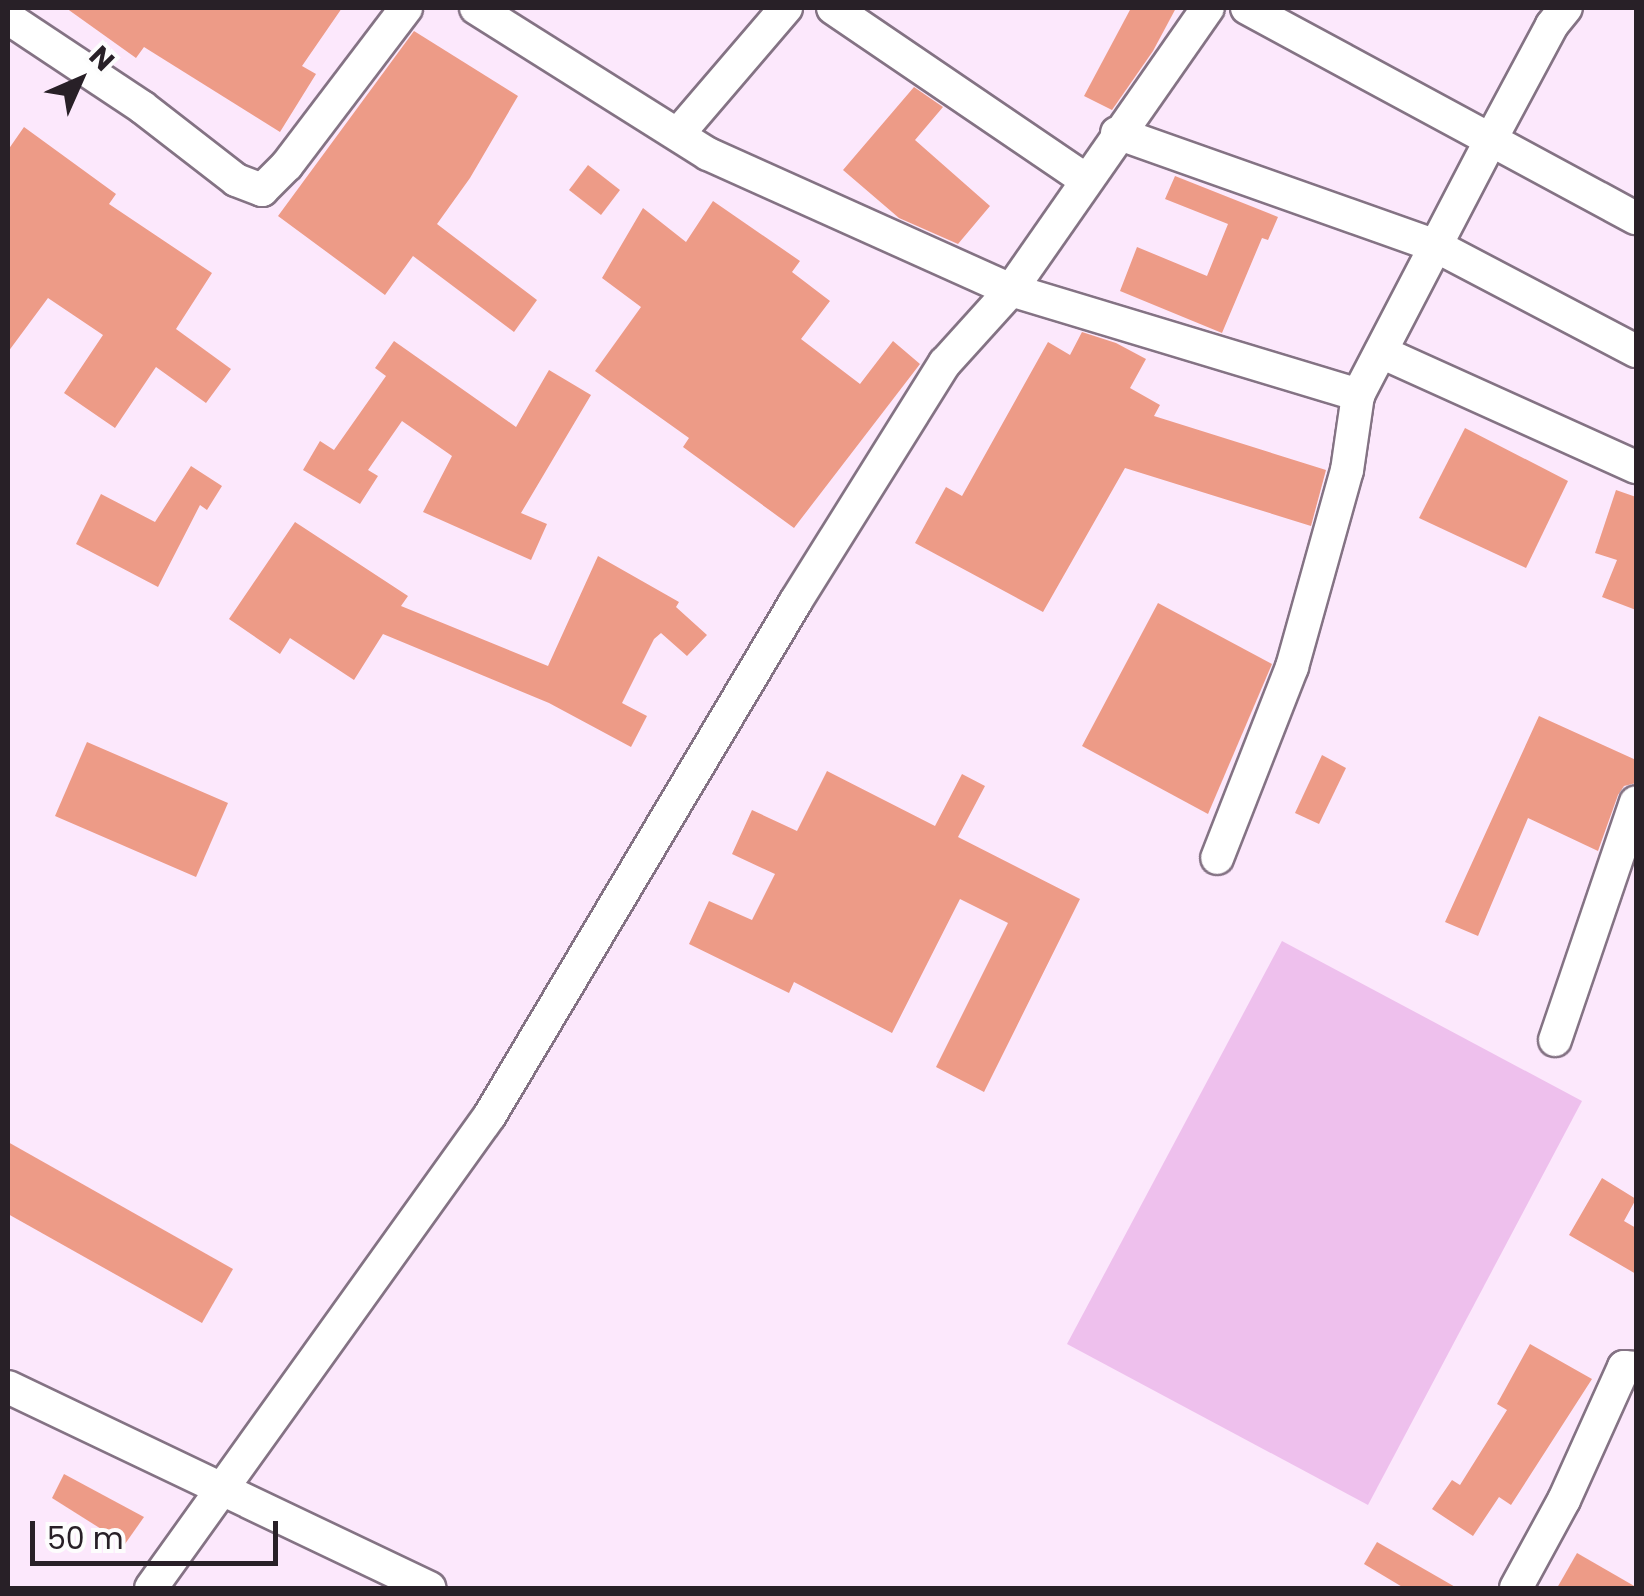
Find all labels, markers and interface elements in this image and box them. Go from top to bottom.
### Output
north arrow [30,30,130,130]
text: N [80,37,123,80]
scale bar [35,1501,282,1563]
text: 50 m [47,1517,124,1560]

